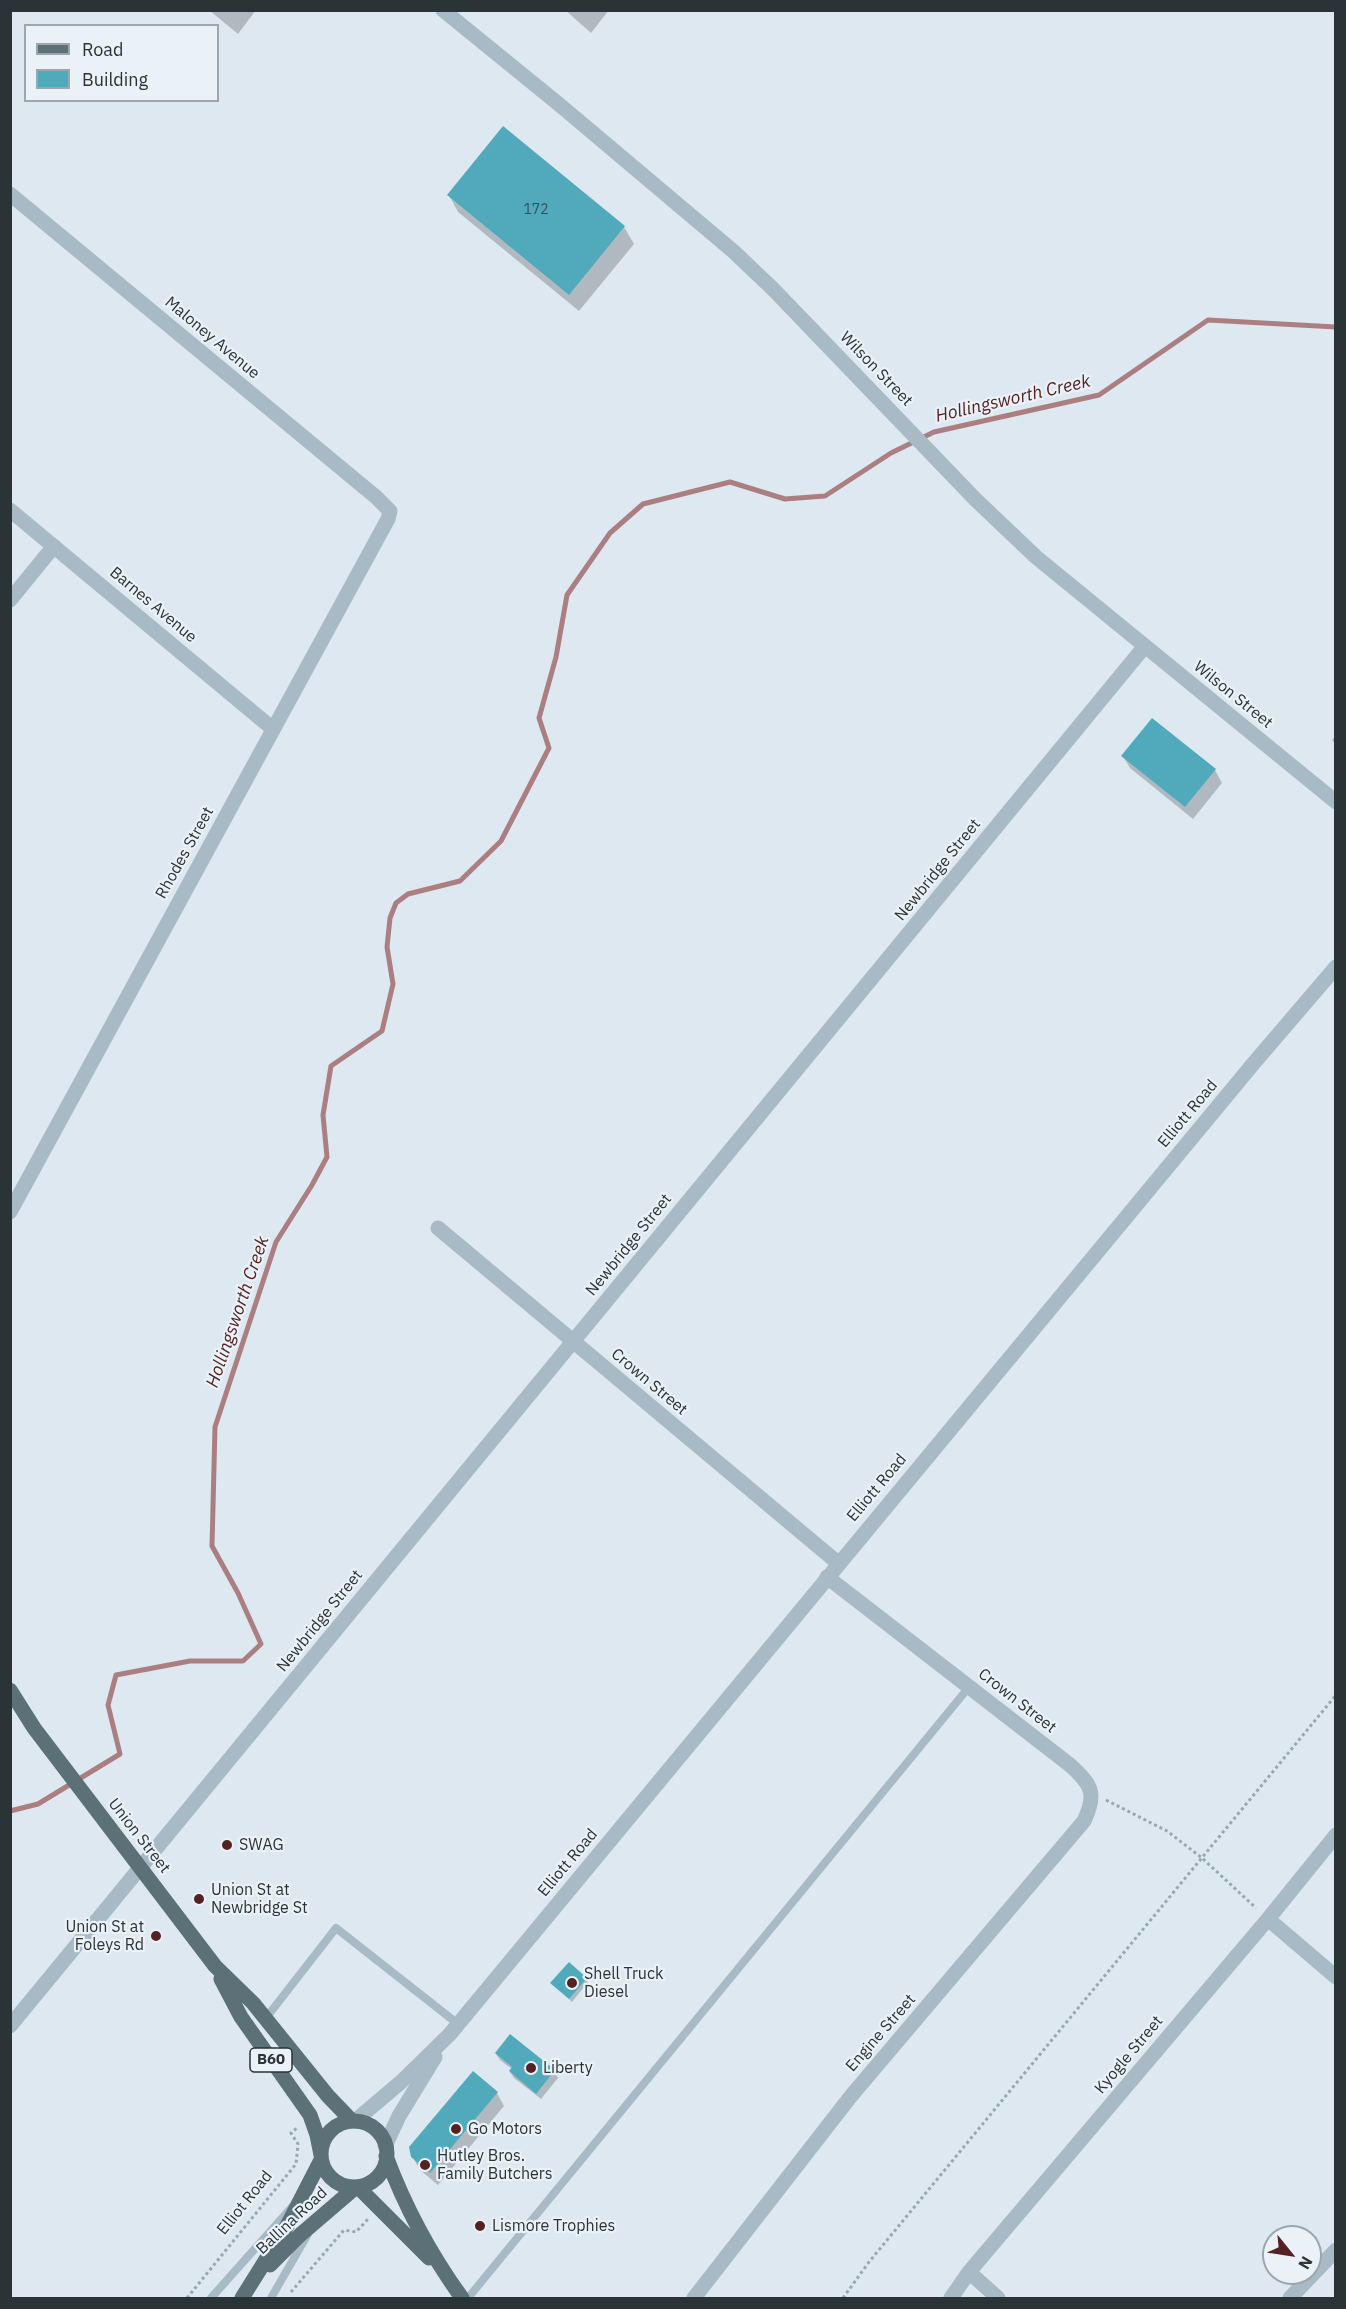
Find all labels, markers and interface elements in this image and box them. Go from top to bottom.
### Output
legend [24,24,219,102]
text: Road [82,38,123,61]
text: Building [82,68,148,91]
house number: 172 [523,202,549,218]
street label: Maloney Avenue [161,293,263,383]
street label: Wilson Street [836,328,916,410]
water label: Hollingsworth Creek [933,371,1093,427]
street label: Barnes Avenue [106,563,200,647]
street label: Wilson Street [1190,657,1276,733]
street label: Rhodes Street [152,804,218,902]
street label: Newbridge Street [891,815,985,925]
street label: Elliott Road [1154,1076,1222,1152]
street label: Newbridge Street [582,1190,676,1300]
water label: Hollingsworth Creek [202,1234,274,1390]
street label: Crown Street [607,1345,691,1419]
street label: Elliott Road [843,1450,911,1526]
street label: Newbridge Street [273,1566,367,1676]
street label: Crown Street [974,1665,1060,1737]
street label: Union Street [104,1795,174,1877]
street label: Elliott Road [534,1825,602,1901]
place label: SWAG [239,1835,284,1855]
marker: SWAG [220,1838,234,1852]
place label: Union St at Newbridge St [211,1880,308,1918]
marker: Union St at Newbridge St [192,1892,206,1906]
place label: Union St at Foleys Rd [65,1917,144,1955]
marker: Union St at Foleys Rd [149,1929,163,1943]
place label: Shell Truck Diesel [584,1964,663,2002]
marker: Shell Truck Diesel [565,1976,579,1990]
street label: Engine Street [842,1990,920,2076]
street label: Kyogle Street [1091,2012,1167,2098]
road number: B60 [250,2048,292,2072]
place label: Liberty [543,2058,593,2078]
marker: Liberty [524,2061,538,2075]
place label: Go Motors [468,2119,542,2139]
marker: Go Motors [449,2122,463,2136]
place label: Hutley Bros. Family Butchers [437,2146,552,2184]
marker: Hutley Bros. Family Butchers [418,2158,432,2172]
street label: Elliot Road [213,2167,277,2239]
street label: Ballina Road [253,2183,331,2259]
place label: Lismore Trophies [492,2216,615,2236]
marker: Lismore Trophies [473,2219,487,2233]
north arrow [1262,2225,1322,2285]
text: N [1294,2253,1317,2273]

